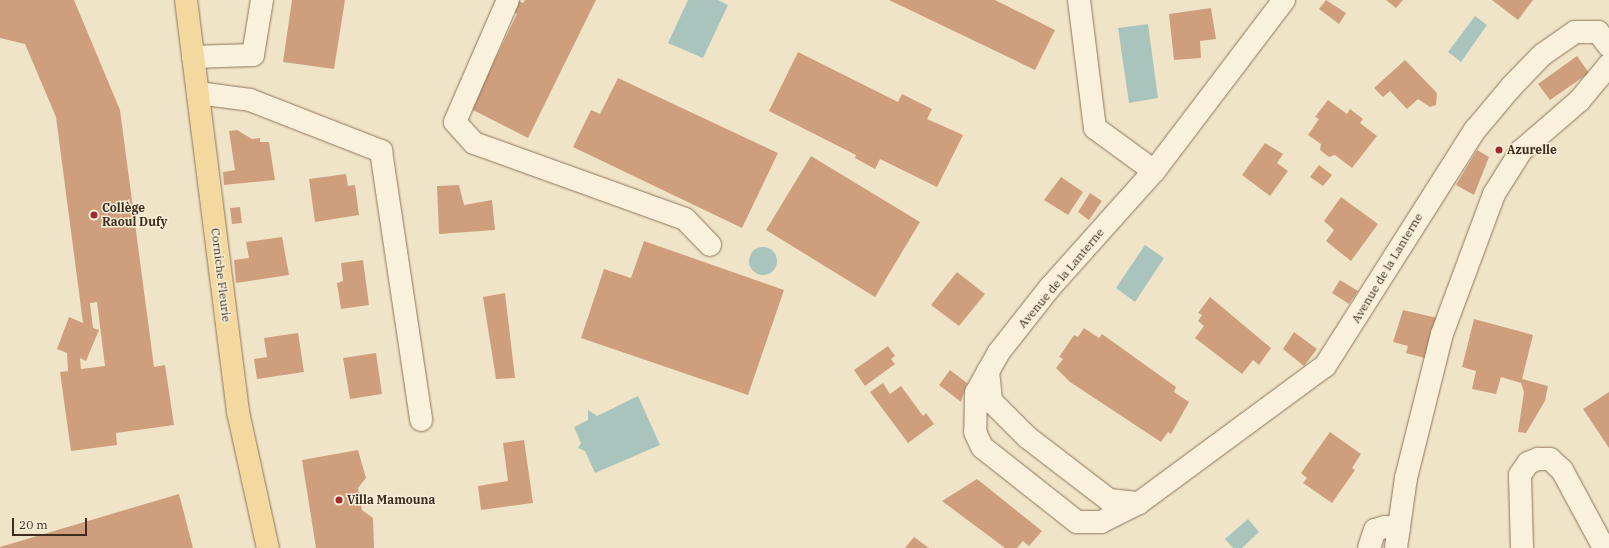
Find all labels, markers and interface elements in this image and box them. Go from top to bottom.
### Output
place label: Azurelle [1507,143,1557,157]
marker: Azurelle [1494,145,1504,155]
place label: Collège Raoul Dufy [102,201,167,229]
marker: Collège Raoul Dufy [89,210,99,220]
street label: Avenue de la Lanterne [1348,210,1426,326]
street label: Avenue de la Lanterne [1015,225,1107,331]
street label: Corniche Fleurie [208,227,234,323]
place label: Villa Mamouna [347,493,435,507]
marker: Villa Mamouna [334,495,344,505]
scale bar [14,510,89,536]
text: 20 m [19,517,48,532]

